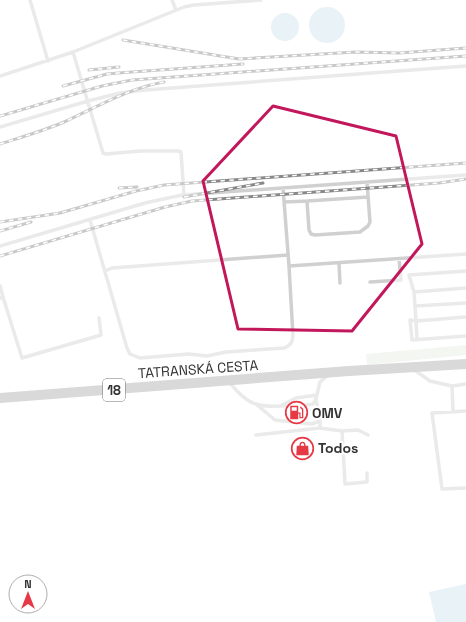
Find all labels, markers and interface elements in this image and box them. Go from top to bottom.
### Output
street label: TATRANSKÁ CESTA [137,356,259,382]
road number: 18 [103,379,125,401]
fuel station icon: OMV [283,400,309,426]
place label: OMV [312,404,343,422]
shop icon: Todos [290,435,316,461]
place label: Todos [318,439,358,457]
north arrow [8,574,48,614]
text: N [24,577,32,591]

